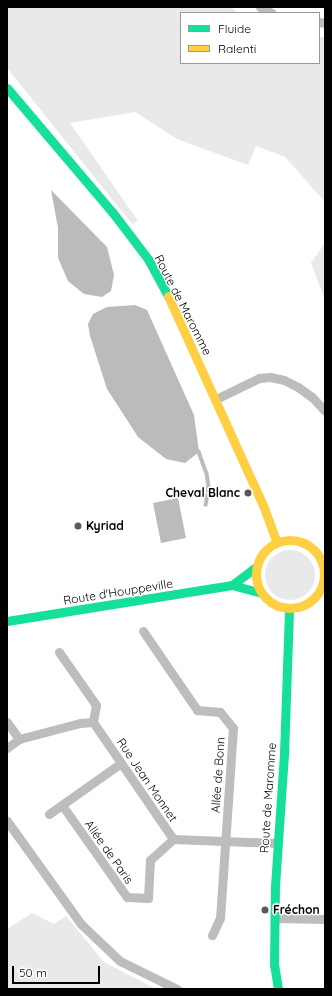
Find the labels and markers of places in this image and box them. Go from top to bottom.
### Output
place label: Cheval Blanc [166,486,240,500]
marker: Cheval Blanc [243,488,253,498]
place label: Kyriad [86,519,124,533]
marker: Kyriad [73,521,83,531]
place label: Fréchon [273,903,320,917]
marker: Fréchon [260,905,270,915]

